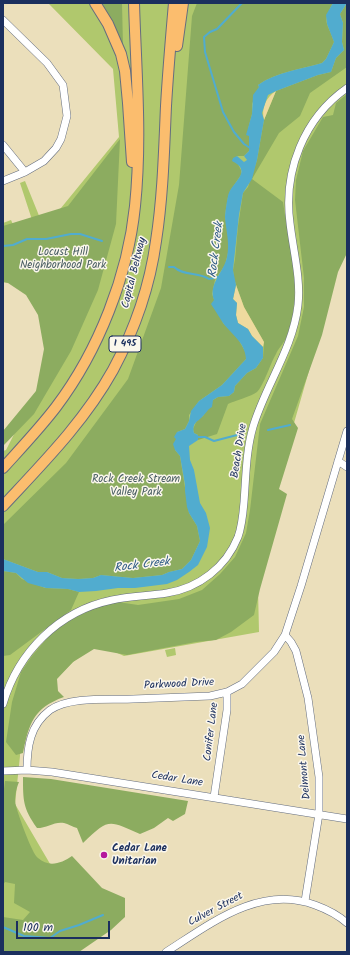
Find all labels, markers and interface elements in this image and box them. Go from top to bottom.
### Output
water label: Rock Creek [206,221,228,279]
street label: Capital Beltway [120,236,150,310]
park label: Locust Hill Neighborhood Park [20,246,106,272]
road number: I 495 [109,336,141,352]
street label: Beach Drive [229,423,251,479]
park label: Rock Creek Stream Valley Park [92,473,180,499]
water label: Rock Creek [113,555,171,577]
street label: Parkwood Drive [144,677,214,693]
street label: Conifer Lane [202,702,222,762]
street label: Delmont Lane [296,734,314,800]
street label: Cedar Lane [150,769,204,791]
place label: Cedar Lane Unitarian [112,842,167,868]
marker: Cedar Lane Unitarian [99,850,109,860]
street label: Culver Street [186,890,246,930]
scale bar [18,913,112,939]
text: 100 m [23,918,53,937]

